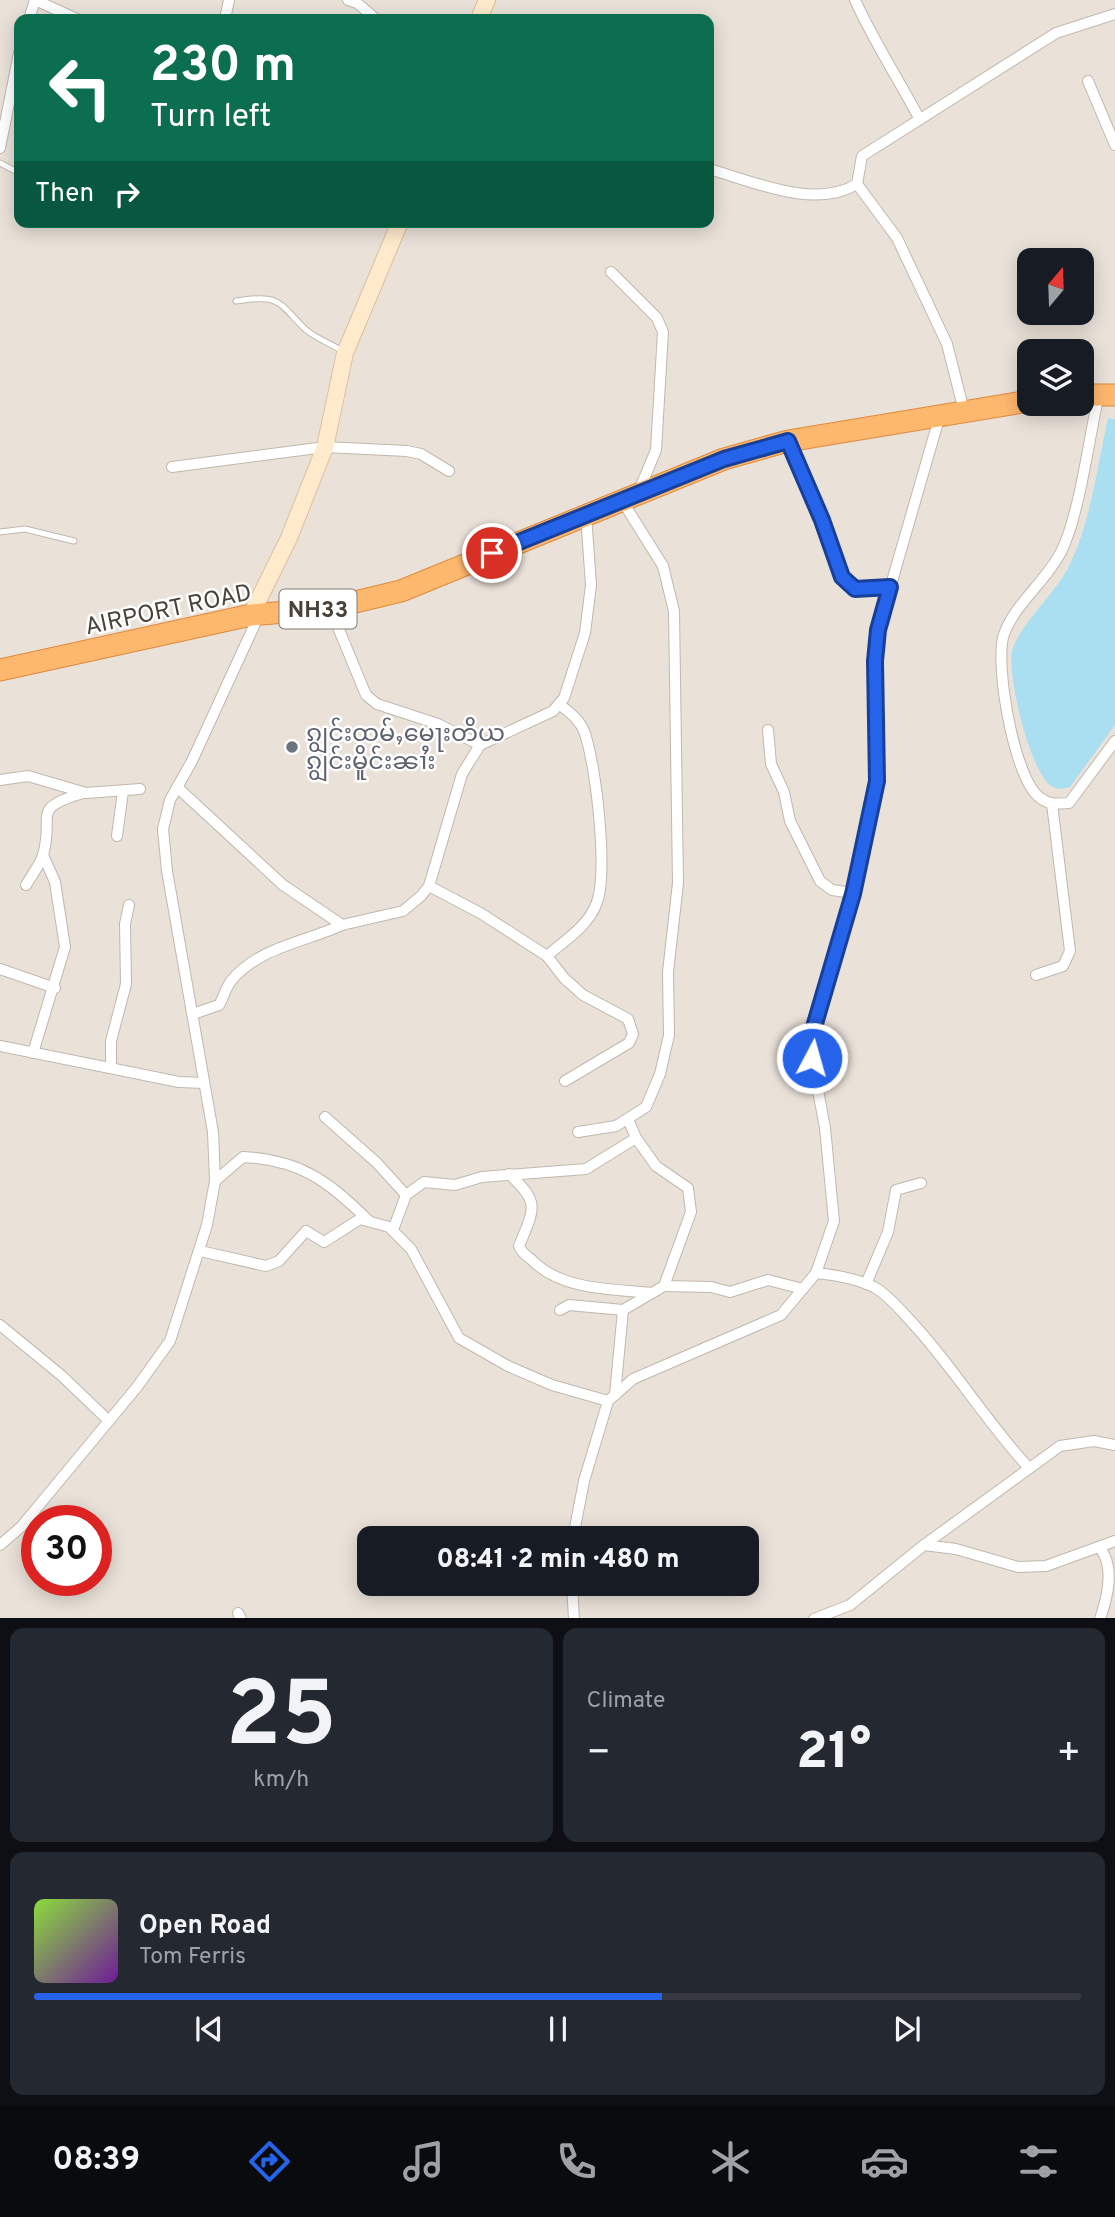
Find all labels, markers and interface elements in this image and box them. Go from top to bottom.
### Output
text: 230 m [150,37,296,99]
icon: left [35,42,126,133]
text: Turn left [150,98,271,138]
icon: right [108,175,146,213]
text: Then [35,178,94,211]
north arrow [1017,248,1094,326]
map controls [1017,248,1094,416]
button: layers [1017,339,1094,416]
pin [462,523,522,583]
icon: arrive [473,534,511,572]
street label: AIRPORT ROAD [82,579,255,643]
road number: NH33 [280,590,356,628]
place label: ၵျွင်းထမ်ႇမေႃးတိယ ၵျွင်းမိူင်းၼၢႆး [306,717,505,782]
marker: ၵျွင်းထမ်ႇမေႃးတိယ ၵျွင်းမိူင်းၼၢႆး [284,739,300,755]
position arrow [775,1021,849,1095]
speed limit sign: 30 [21,1505,112,1596]
text: 08:41 · 2 min · 480 m [437,1544,679,1577]
text: 25 [226,1663,337,1778]
text: Climate [587,1687,665,1716]
text: 21° [796,1721,871,1787]
text: − [587,1730,611,1779]
text: + [1056,1730,1081,1779]
text: km/h [253,1766,309,1795]
text: Open Road [139,1910,271,1943]
text: Tom Ferris [139,1943,246,1972]
icon: previous [190,2010,228,2048]
icon: pause [539,2010,577,2048]
icon: next [888,2010,926,2048]
icon: directions [245,2137,294,2186]
icon: music [399,2137,448,2186]
icon: phone [552,2137,601,2186]
icon: climate [706,2137,755,2186]
icon: car [860,2137,909,2186]
icon: filters [1014,2137,1063,2186]
text: 08:39 [52,2141,140,2181]

